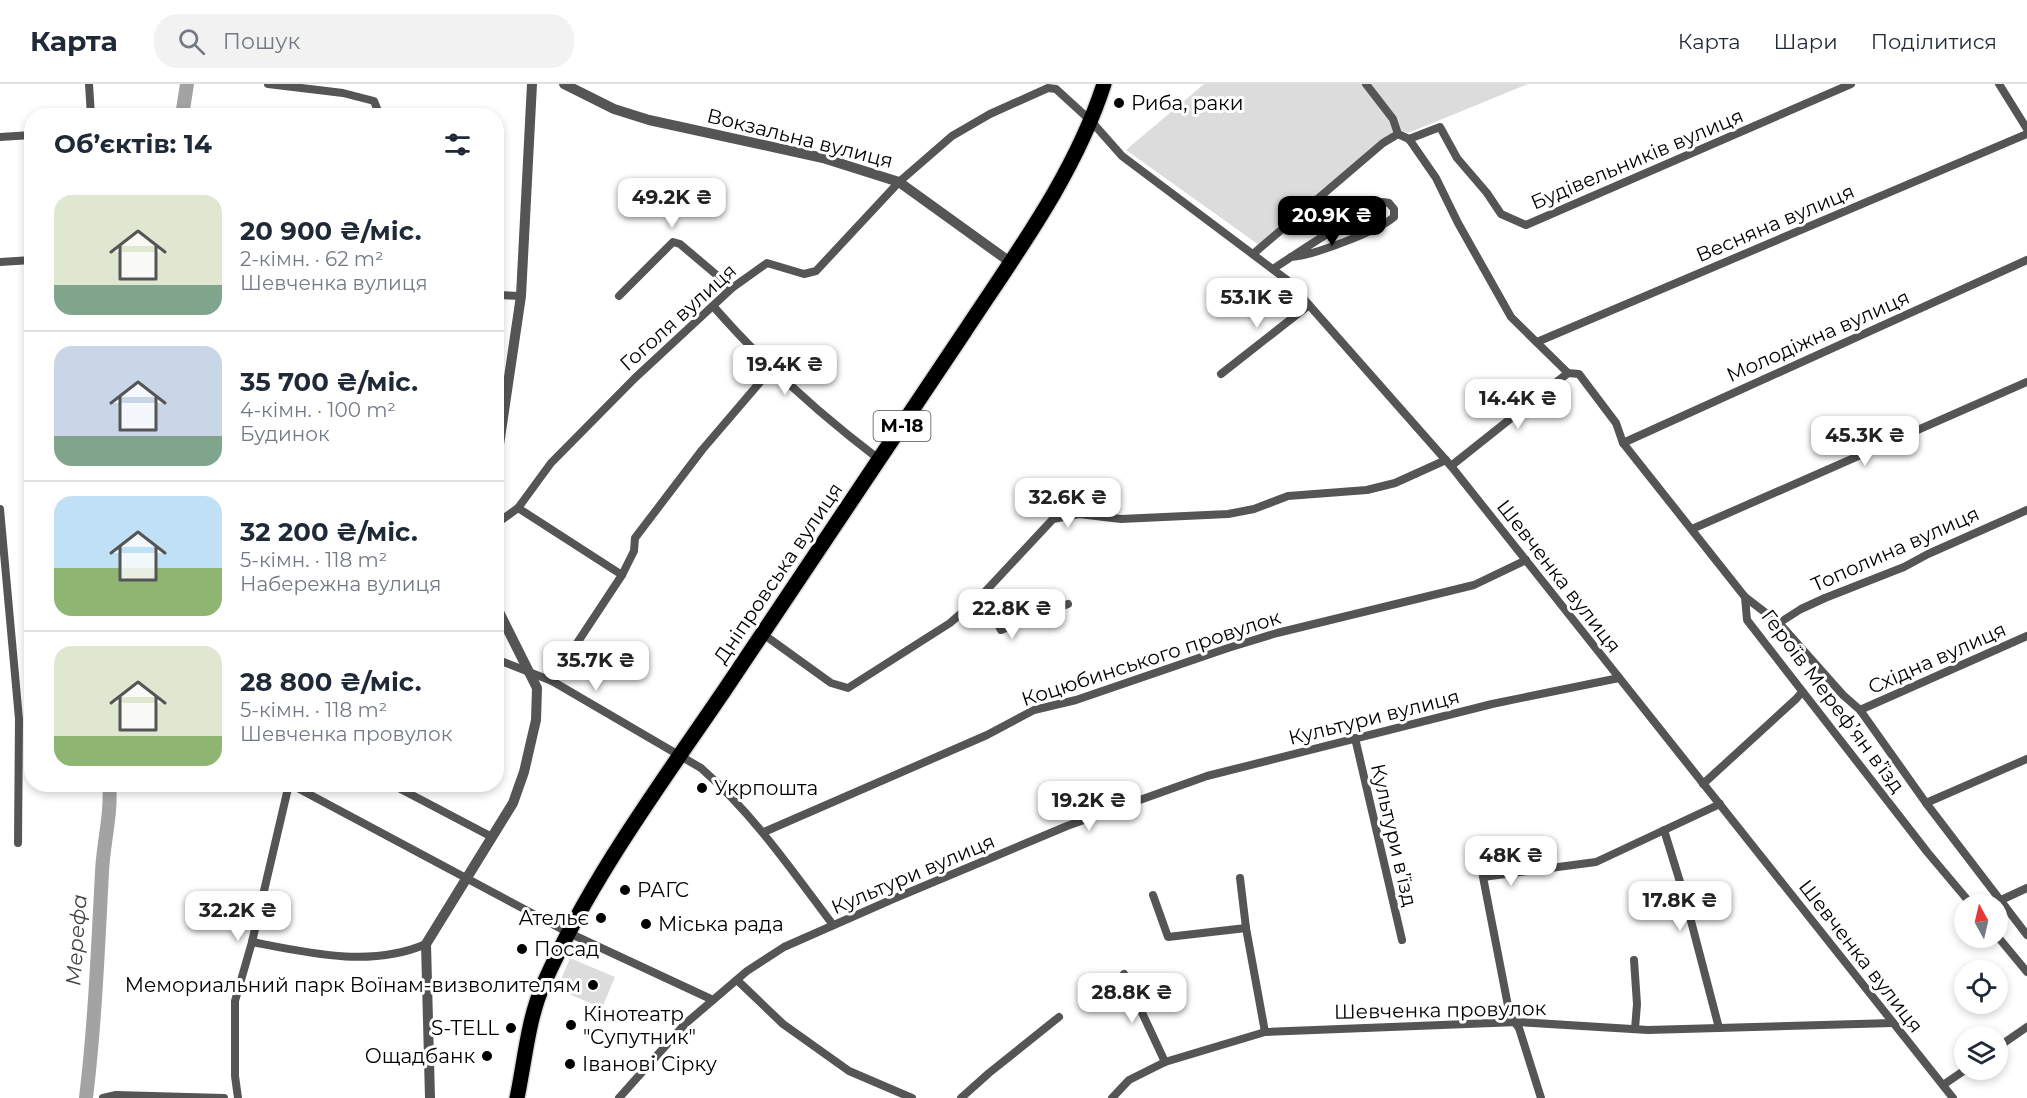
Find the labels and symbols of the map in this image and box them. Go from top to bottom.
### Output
place label: Риба, раки [1131,91,1243,115]
marker: Риба, раки [1112,96,1126,110]
street label: Вокзальна вулиця [704,103,896,173]
street label: Будівельників вулиця [1527,103,1747,215]
pin: 49.2K ₴ [617,178,727,229]
street label: Весняна вулиця [1692,179,1858,267]
pin: 20.9K ₴ [1277,196,1387,247]
street label: Гоголя вулиця [615,258,741,376]
pin: 53.1K ₴ [1202,278,1312,329]
street label: Молодіжна вулиця [1723,285,1913,387]
pin: 19.4K ₴ [730,345,840,396]
pin: 14.4K ₴ [1463,379,1573,430]
road number: М-18 [874,411,930,441]
pin: 45.3K ₴ [1810,416,1920,467]
street label: Дніпровська вулиця [709,478,847,668]
pin: 32.6K ₴ [1013,478,1123,529]
street label: Шевченка вулиця [1492,495,1626,657]
street label: Тополина вулиця [1807,501,1983,597]
pin: 22.8K ₴ [957,589,1067,640]
street label: Коцюбинського провулок [1018,605,1284,711]
street label: Героїв Мерефʼян вʼїзд [1756,605,1910,797]
street label: Східна вулиця [1864,617,2010,699]
pin: 35.7K ₴ [541,641,651,692]
street label: Культури вулиця [1286,684,1462,750]
street label: Культури в’їзд [1366,761,1422,909]
place label: Укрпошта [714,776,818,800]
marker: Укрпошта [695,781,709,795]
pin: 19.2K ₴ [1034,781,1144,832]
street label: Культури вулиця [828,829,998,919]
pin: 48K ₴ [1469,836,1553,887]
street label: Шевченка вулиця [1794,875,1928,1037]
place label: РАГС [637,878,689,902]
pin: 17.8K ₴ [1625,881,1735,932]
marker: РАГС [618,883,632,897]
pin: 32.2K ₴ [183,891,293,942]
water label: Мерефа [60,893,92,987]
north arrow [1954,894,2008,948]
place label: Ательє [519,906,589,930]
marker: Ательє [594,911,608,925]
place label: Міська рада [658,912,784,936]
marker: Міська рада [639,917,653,931]
place label: Посад [534,937,599,961]
marker: Посад [515,942,529,956]
place label: Мемориальний парк Воїнам-визволителям [125,973,581,997]
pin: 28.8K ₴ [1077,973,1187,1024]
marker: Мемориальний парк Воїнам-визволителям [586,978,600,992]
street label: Шевченка провулок [1334,996,1547,1024]
place label: Кінотеатр "Супутник" [583,1002,696,1049]
place label: S-TELL [431,1016,499,1040]
marker: Кінотеатр "Супутник" [564,1018,578,1032]
marker: S-TELL [504,1021,518,1035]
place label: Ощадбанк [365,1044,475,1068]
marker: Ощадбанк [480,1049,494,1063]
place label: Іванові Сірку [582,1052,717,1076]
marker: Іванові Сірку [563,1057,577,1071]

